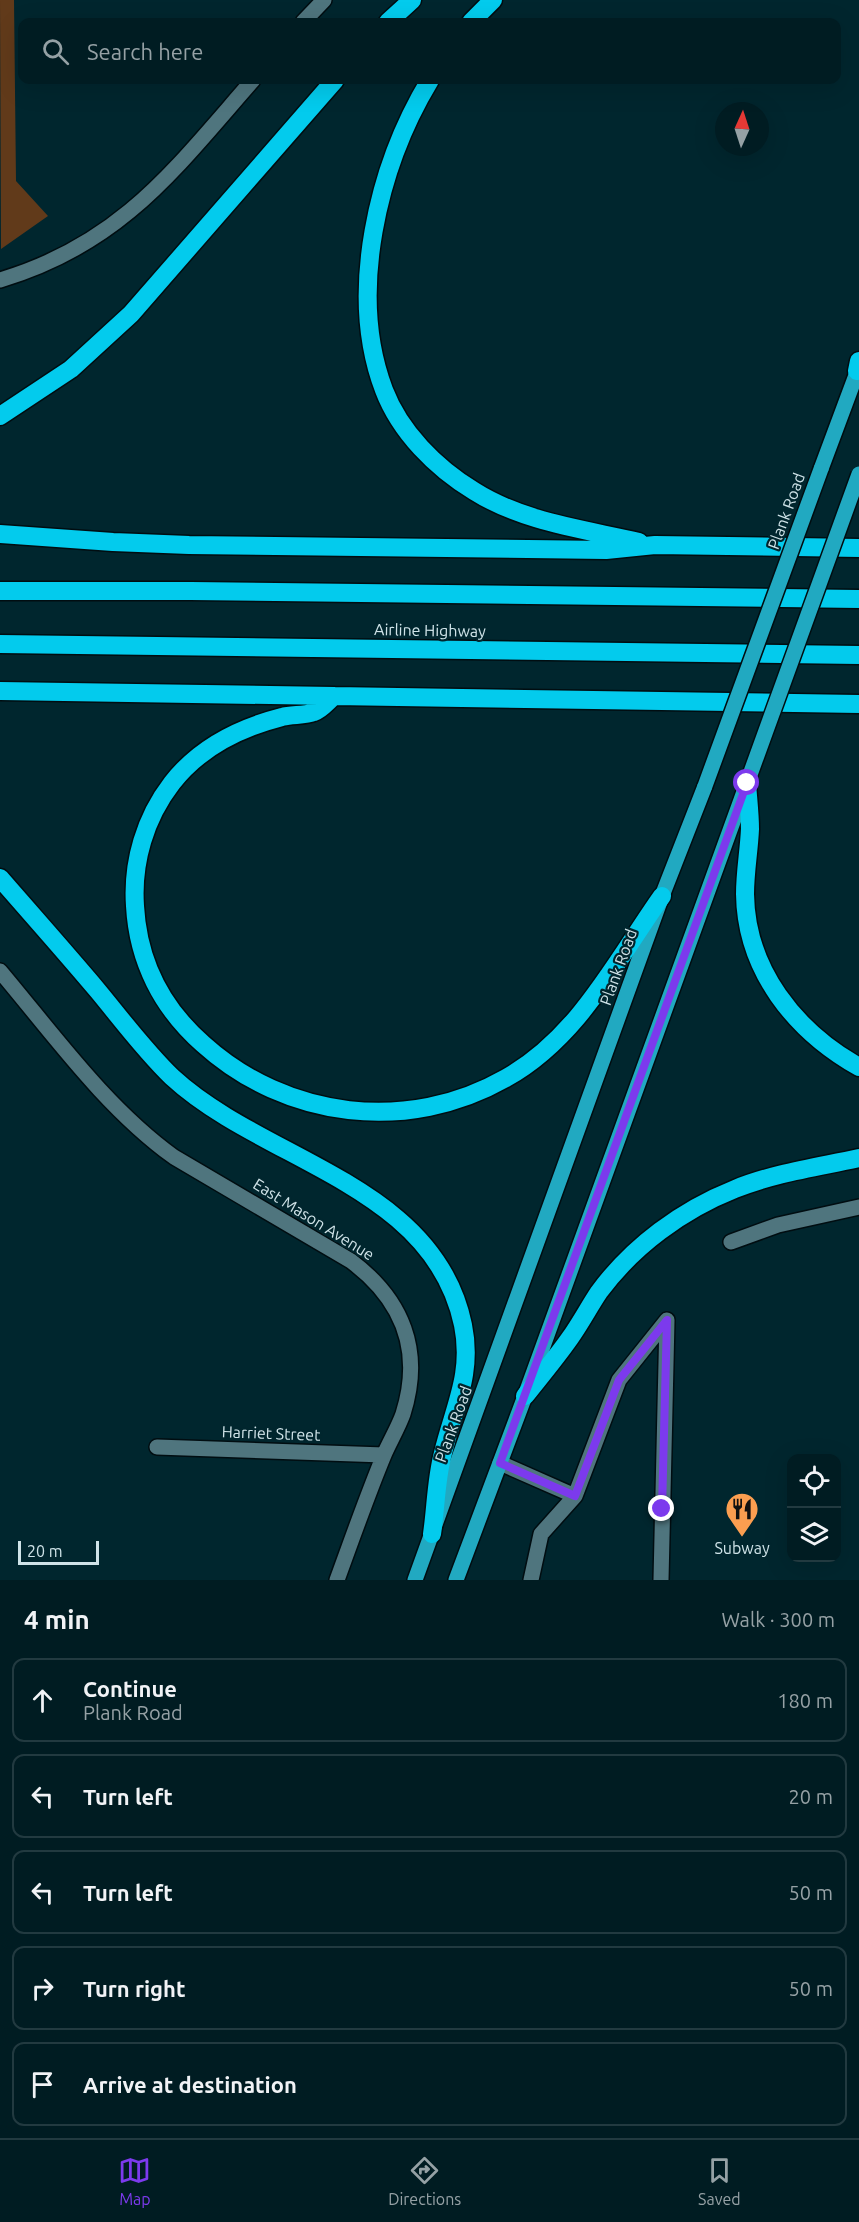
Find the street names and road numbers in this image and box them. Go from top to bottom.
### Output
street label: Plank Road [764,470,808,552]
street label: Airline Highway [374,620,486,640]
street label: Plank Road [596,926,640,1008]
street label: East Mason Avenue [250,1174,378,1264]
street label: Plank Road [431,1383,475,1465]
street label: Harriet Street [221,1422,321,1444]

